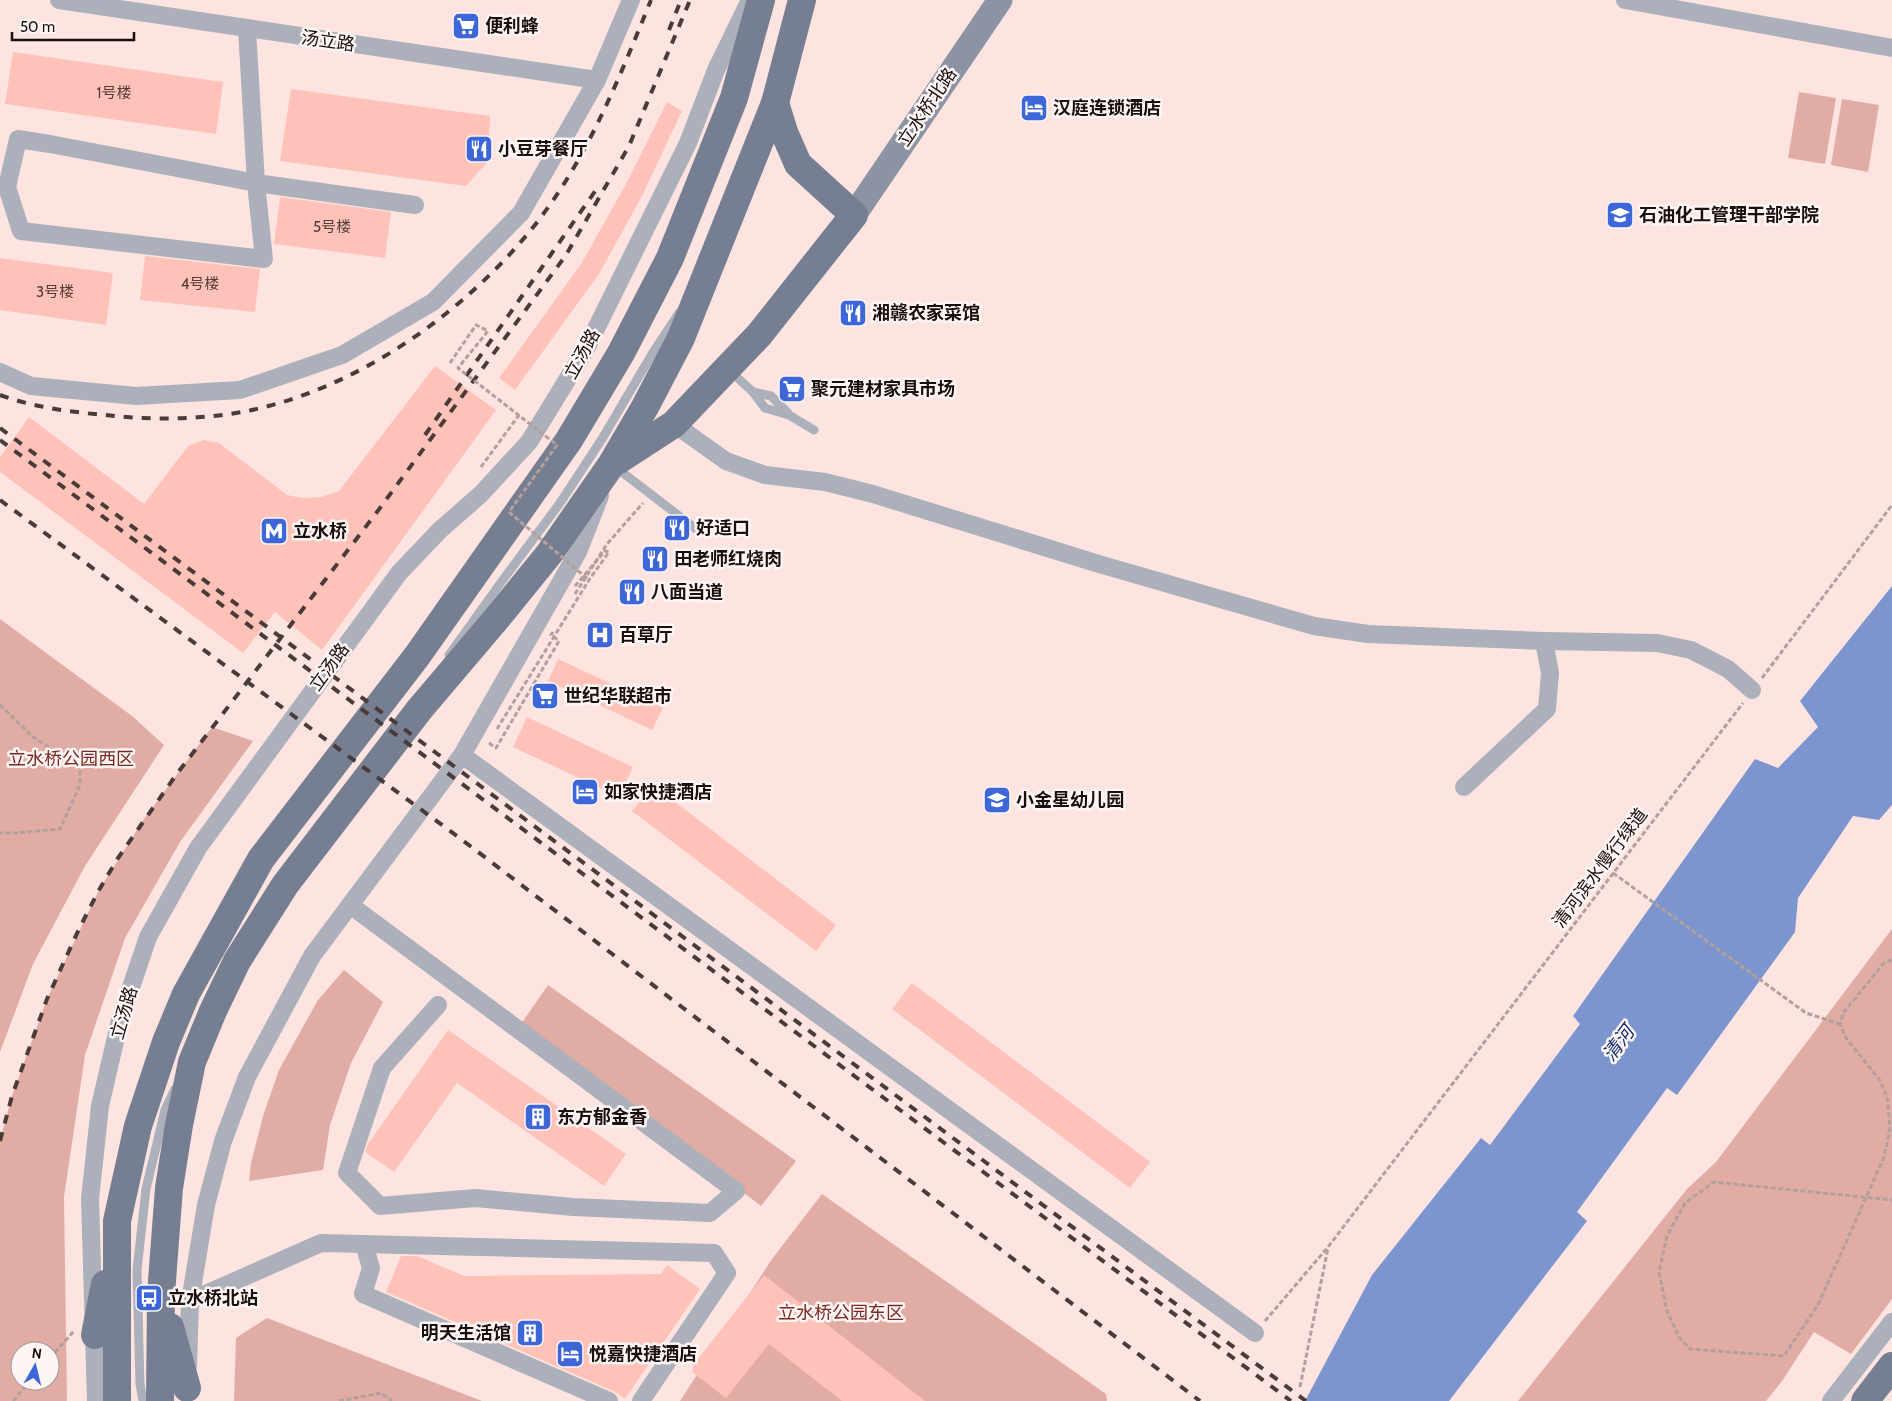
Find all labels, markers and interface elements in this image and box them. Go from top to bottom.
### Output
scale bar [12,10,135,42]
supermarket icon: 便利蜂 [451,11,481,41]
place label: 便利蜂 [485,15,539,37]
text: 50 m [20,18,55,36]
street label: 汤立路 [300,26,356,56]
street label: 立水桥北路 [893,64,961,150]
house number: 1号楼 [97,84,131,102]
hotel icon: 汉庭连锁酒店 [1019,93,1049,123]
place label: 汉庭连锁酒店 [1053,97,1161,119]
restaurant icon: 小豆芽餐厅 [464,134,494,164]
place label: 小豆芽餐厅 [498,138,588,160]
school or university icon: 石油化工管理干部学院 [1605,200,1635,230]
place label: 石油化工管理干部学院 [1639,204,1819,226]
house number: 5号楼 [313,218,351,236]
house number: 4号楼 [181,275,219,293]
house number: 3号楼 [36,283,74,301]
restaurant icon: 湘赣农家菜馆 [838,298,868,328]
place label: 湘赣农家菜馆 [872,302,980,324]
street label: 立汤路 [559,325,605,383]
supermarket icon: 聚元建材家具市场 [777,374,807,404]
place label: 聚元建材家具市场 [811,378,955,400]
restaurant icon: 好适口 [662,513,692,543]
metro station icon: 立水桥 [259,516,289,546]
place label: 好适口 [696,517,750,539]
place label: 立水桥 [293,520,347,542]
restaurant icon: 田老师红烧肉 [640,544,670,574]
place label: 田老师红烧肉 [674,548,782,570]
restaurant icon: 八面当道 [617,577,647,607]
place label: 八面当道 [651,581,723,603]
hospital icon: 百草厅 [585,620,615,650]
place label: 百草厅 [619,624,673,646]
street label: 立汤路 [304,639,354,695]
supermarket icon: 世纪华联超市 [530,681,560,711]
place label: 世纪华联超市 [564,685,672,707]
park label: 立水桥公园西区 [8,748,134,770]
hotel icon: 如家快捷酒店 [570,777,600,807]
place label: 如家快捷酒店 [604,781,712,803]
school or university icon: 小金星幼儿园 [982,785,1012,815]
place label: 小金星幼儿园 [1016,789,1124,811]
street label: 清河滨水慢行绿道 [1548,804,1652,932]
street label: 立汤路 [106,984,142,1042]
water label: 清河 [1598,1018,1641,1065]
building icon: 东方郁金香 [523,1102,553,1132]
place label: 东方郁金香 [557,1106,647,1128]
bus stop icon: 立水桥北站 [134,1283,164,1313]
place label: 立水桥北站 [168,1287,258,1309]
park label: 立水桥公园东区 [778,1302,904,1324]
building icon: 明天生活馆 [515,1318,545,1348]
place label: 明天生活馆 [421,1322,511,1344]
hotel icon: 悦嘉快捷酒店 [555,1339,585,1369]
north arrow [10,1341,60,1391]
place label: 悦嘉快捷酒店 [589,1343,697,1365]
text: N [31,1344,43,1363]

